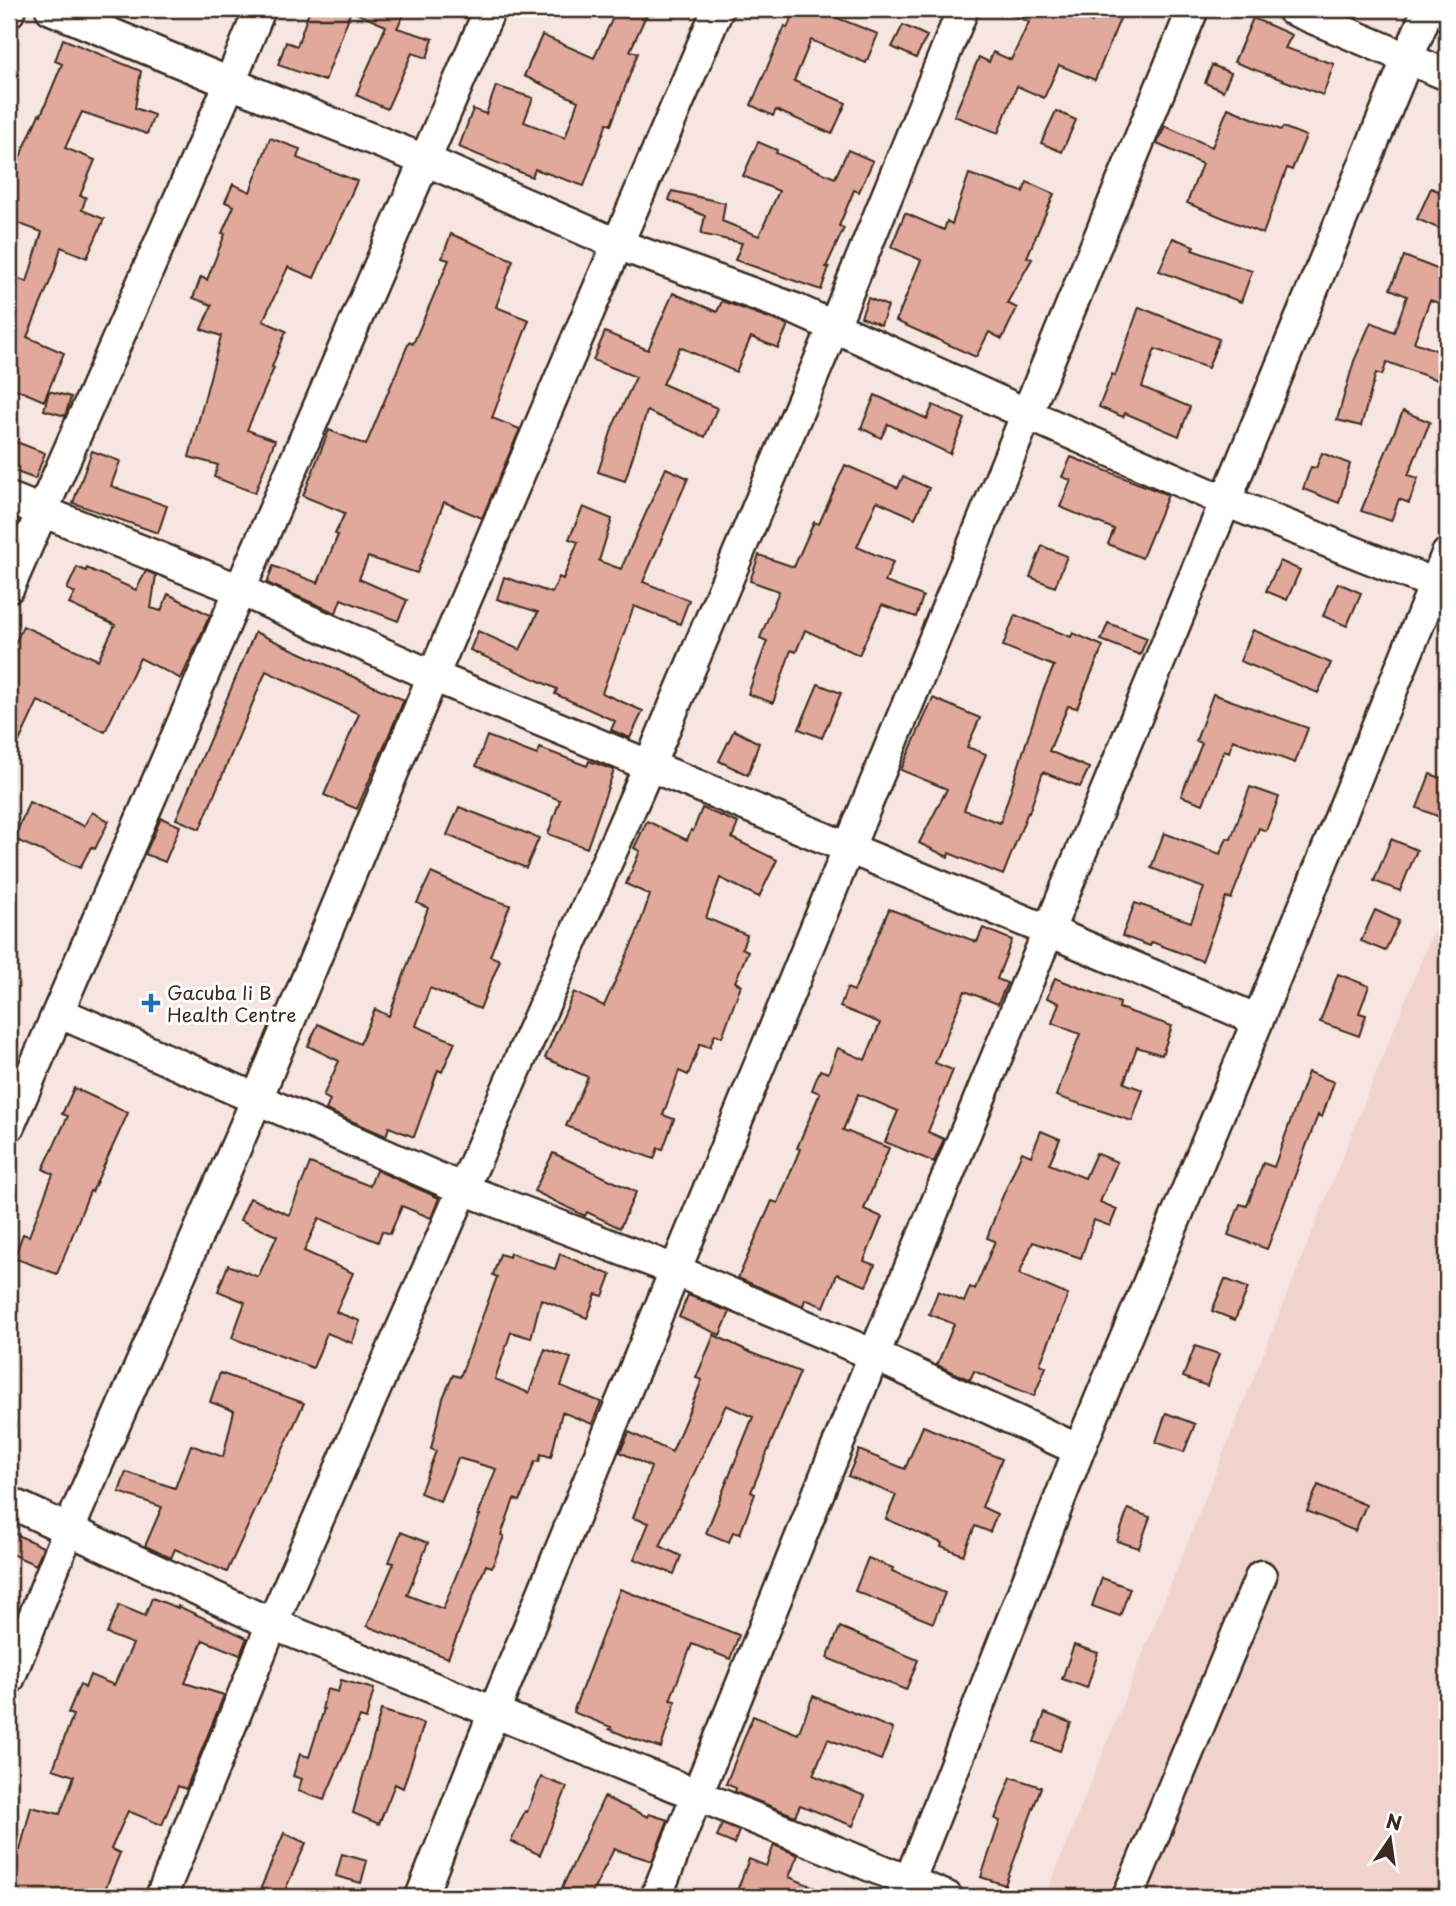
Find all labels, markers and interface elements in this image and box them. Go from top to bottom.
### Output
place label: Gacuba Ii B Health Centre [167,978,296,1028]
marker: Gacuba Ii B Health Centre [141,993,161,1013]
north arrow [1354,1804,1424,1874]
text: N [1384,1806,1405,1837]

